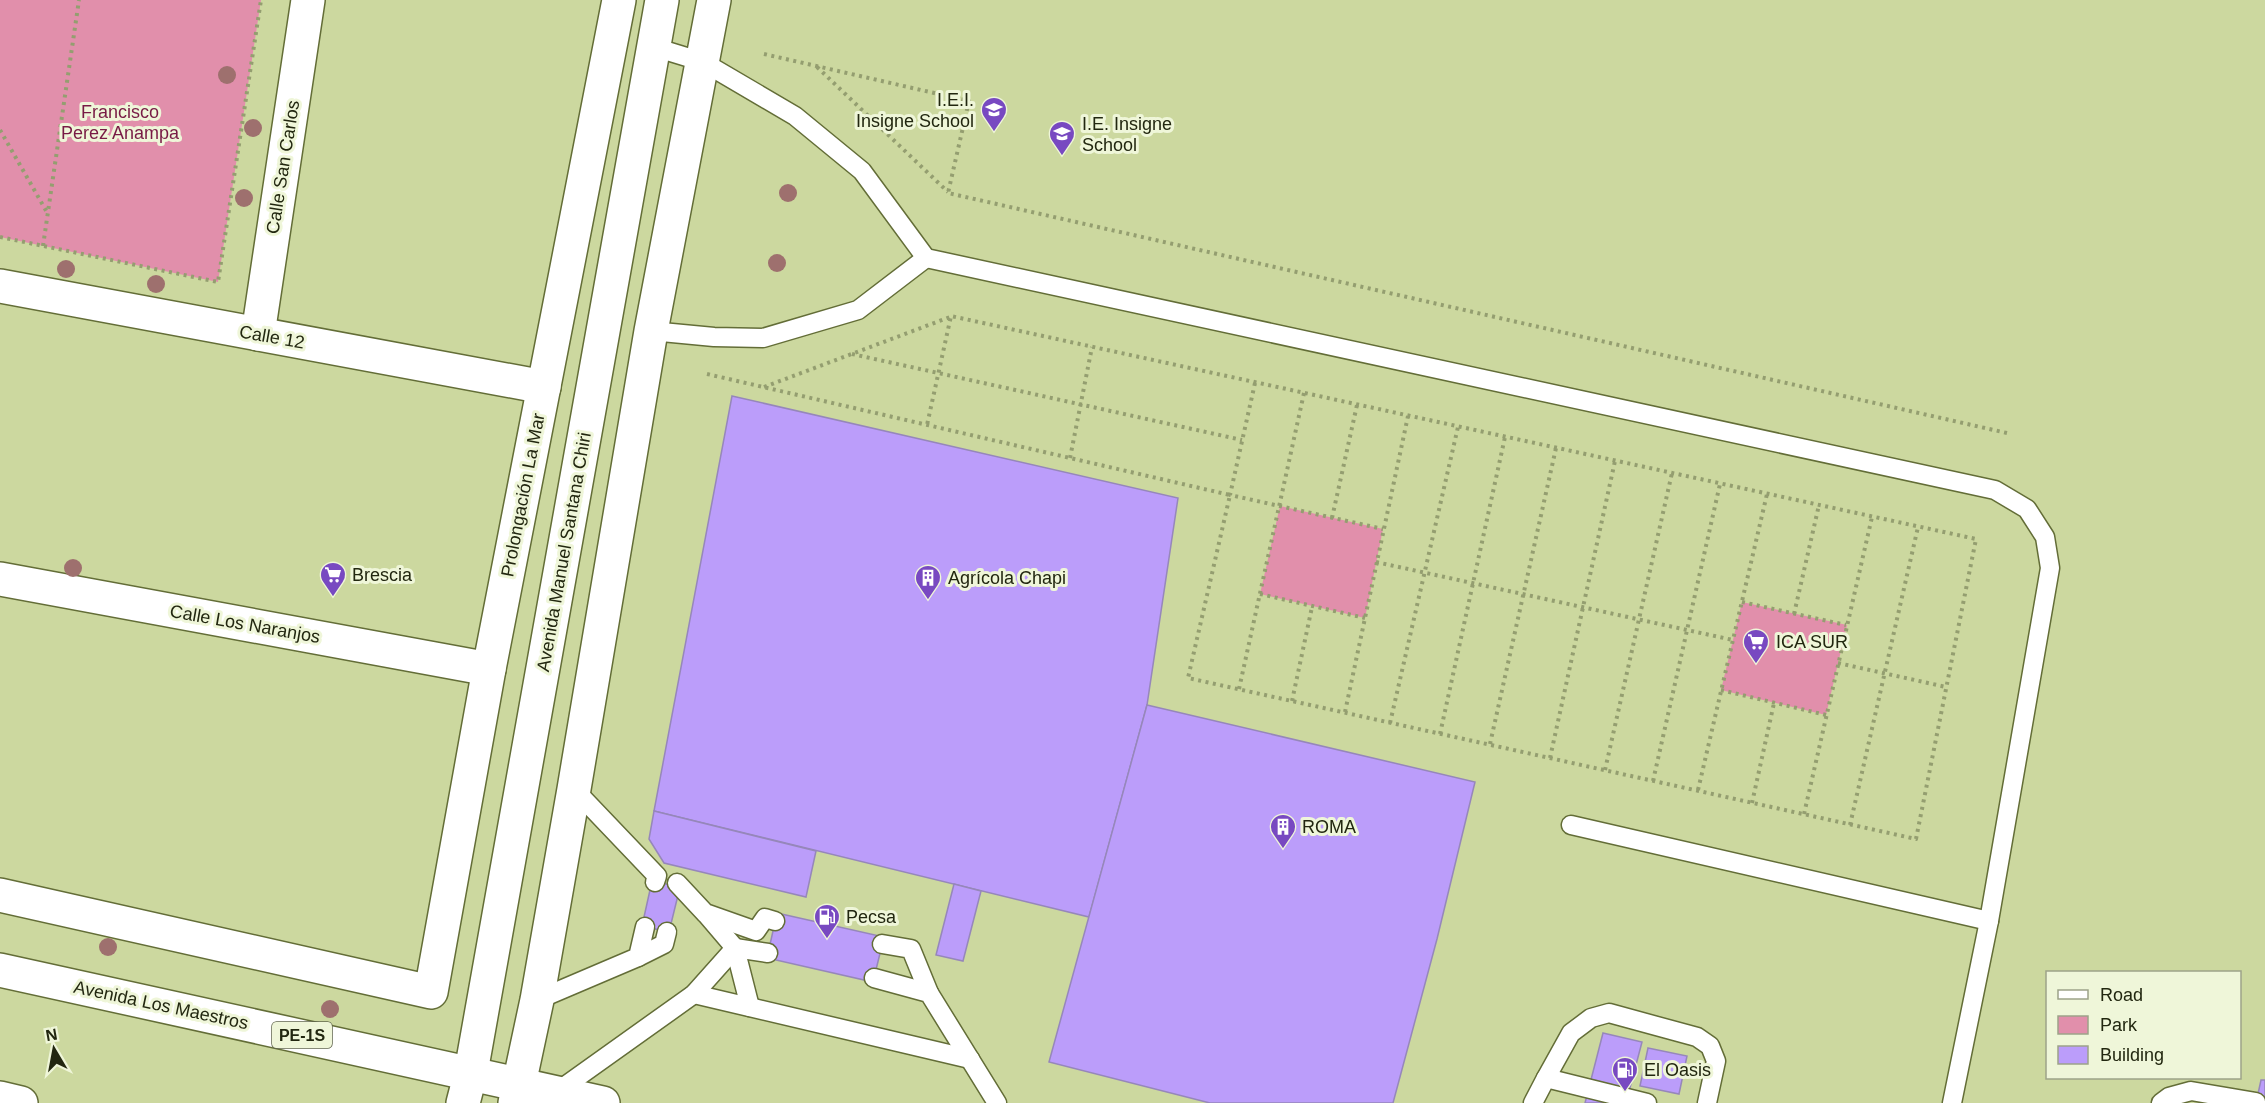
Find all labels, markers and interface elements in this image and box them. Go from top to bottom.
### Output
place label: I.E.I. Insigne School [856,90,974,131]
school or university icon: I.E.I. Insigne School [979,95,1009,133]
street label: Calle San Carlos [263,99,303,235]
park label: Francisco Perez Anampa [61,102,180,143]
place label: I.E. Insigne School [1082,114,1172,155]
school or university icon: I.E. Insigne School [1047,119,1077,157]
street label: Calle 12 [238,321,306,353]
street label: Prolongación La Mar [497,412,549,578]
street label: Avenida Manuel Santana Chiri [533,431,595,673]
supermarket icon: Brescia [318,560,348,598]
building icon: Agrícola Chapi [913,563,943,601]
place label: Brescia [352,565,413,585]
place label: Agrícola Chapi [948,568,1066,588]
street label: Calle Los Naranjos [168,601,322,647]
supermarket icon: ICA SUR [1741,627,1771,665]
place label: ICA SUR [1776,632,1848,652]
building icon: ROMA [1268,812,1298,850]
place label: ROMA [1302,817,1356,837]
fuel station icon: Pecsa [812,902,842,940]
place label: Pecsa [846,907,897,927]
legend [2046,971,2241,1079]
street label: Avenida Los Maestros [72,977,250,1033]
text: Road [2100,985,2143,1005]
text: Park [2100,1015,2138,1035]
north arrow [24,1019,84,1079]
road number: PE-1S [272,1022,332,1048]
text: N [44,1025,59,1044]
text: Building [2100,1045,2164,1065]
fuel station icon: El Oasis [1610,1055,1640,1093]
place label: El Oasis [1644,1060,1711,1080]

